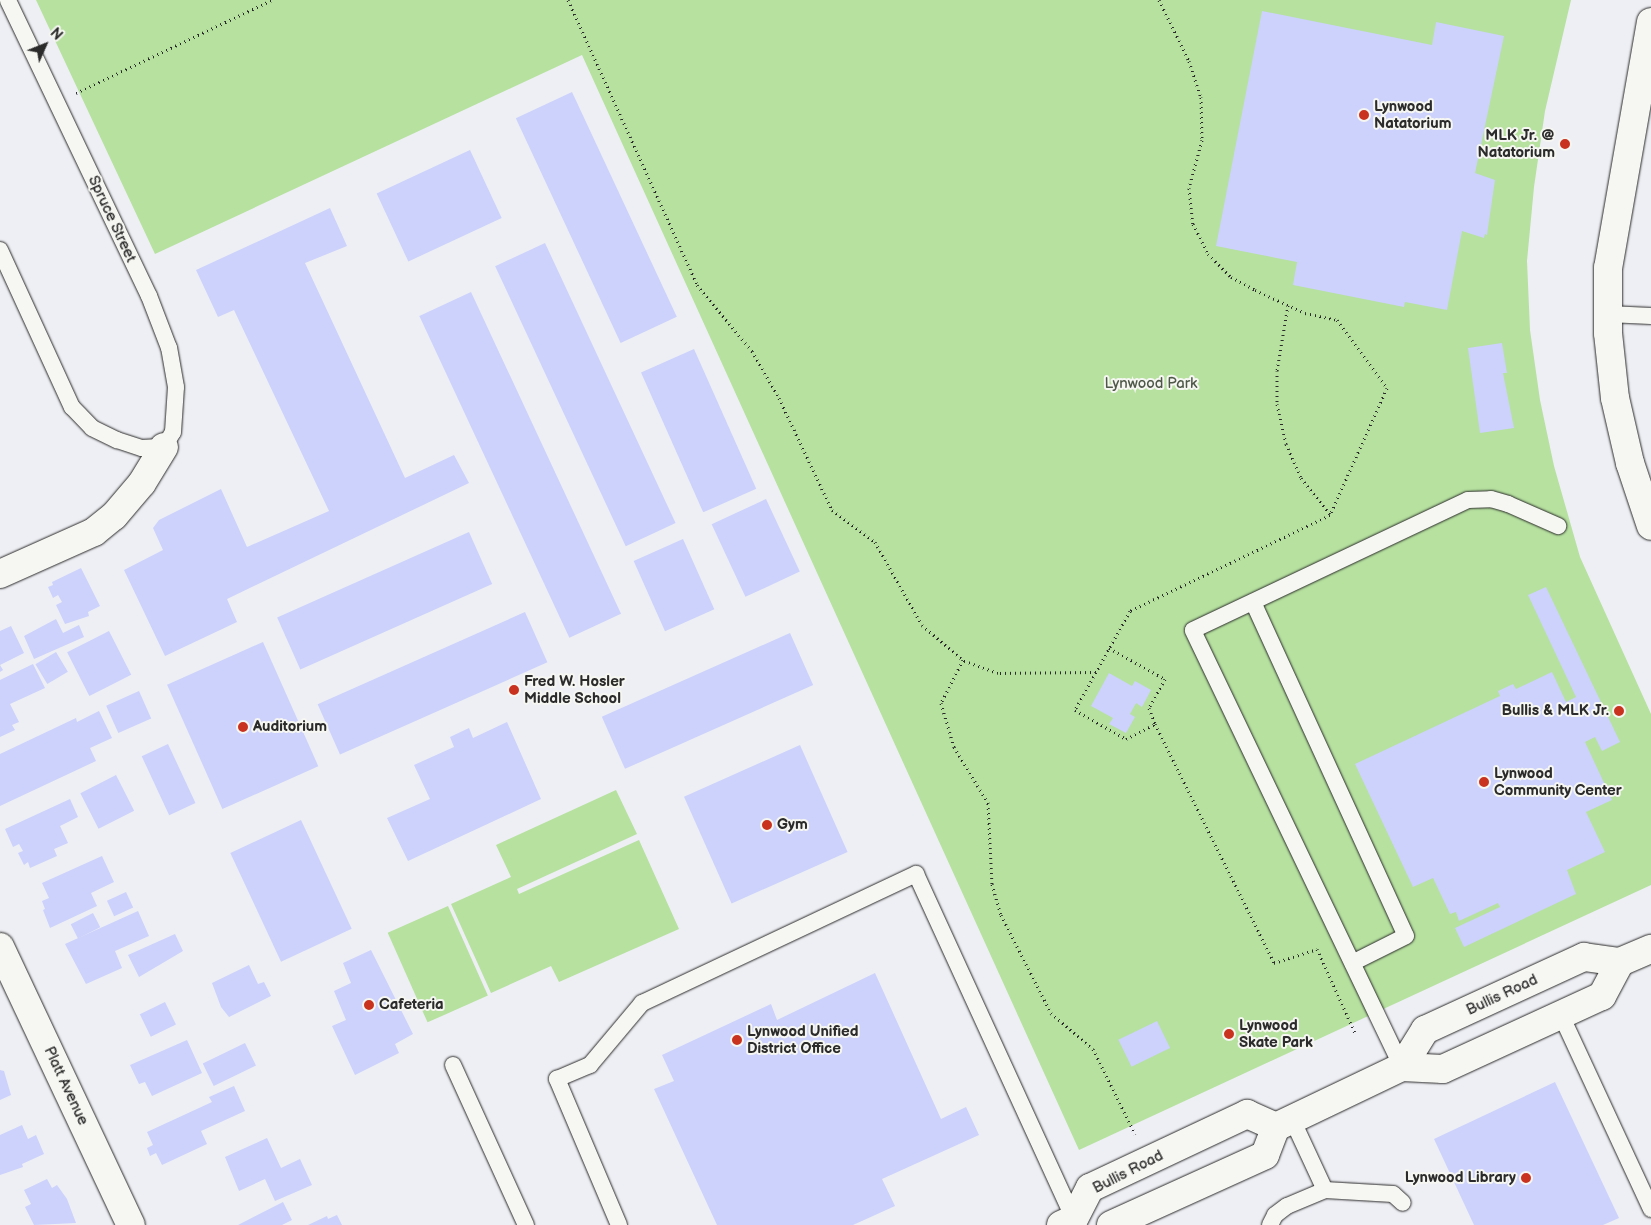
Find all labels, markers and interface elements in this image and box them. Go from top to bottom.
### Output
north arrow [20,20,70,70]
text: N [46,25,66,44]
place label: Lynwood Natatorium [1374,97,1451,132]
marker: Lynwood Natatorium [1358,109,1370,121]
place label: MLK Jr. @ Natatorium [1478,126,1555,161]
marker: MLK Jr. @ Natatorium [1559,138,1571,150]
street label: Spruce Street [84,173,140,265]
park label: Lynwood Park [1105,375,1197,393]
place label: Fred W. Hosler Middle School [524,672,625,707]
marker: Fred W. Hosler Middle School [508,684,520,696]
place label: Bullis & MLK Jr. [1502,702,1609,720]
marker: Bullis & MLK Jr. [1613,705,1625,717]
place label: Auditorium [253,718,327,736]
marker: Auditorium [237,721,249,733]
place label: Lynwood Community Center [1494,764,1622,799]
marker: Lynwood Community Center [1478,776,1490,788]
place label: Gym [777,816,808,834]
marker: Gym [761,819,773,831]
street label: Bullis Road [1463,971,1541,1019]
place label: Cafeteria [379,996,444,1014]
marker: Cafeteria [363,999,375,1011]
place label: Lynwood Skate Park [1239,1016,1313,1051]
place label: Lynwood Unified District Office [747,1022,858,1057]
marker: Lynwood Skate Park [1223,1028,1235,1040]
marker: Lynwood Unified District Office [731,1034,743,1046]
street label: Platt Avenue [40,1044,92,1128]
street label: Bullis Road [1090,1147,1166,1197]
place label: Lynwood Library [1405,1169,1516,1187]
marker: Lynwood Library [1520,1172,1532,1184]

